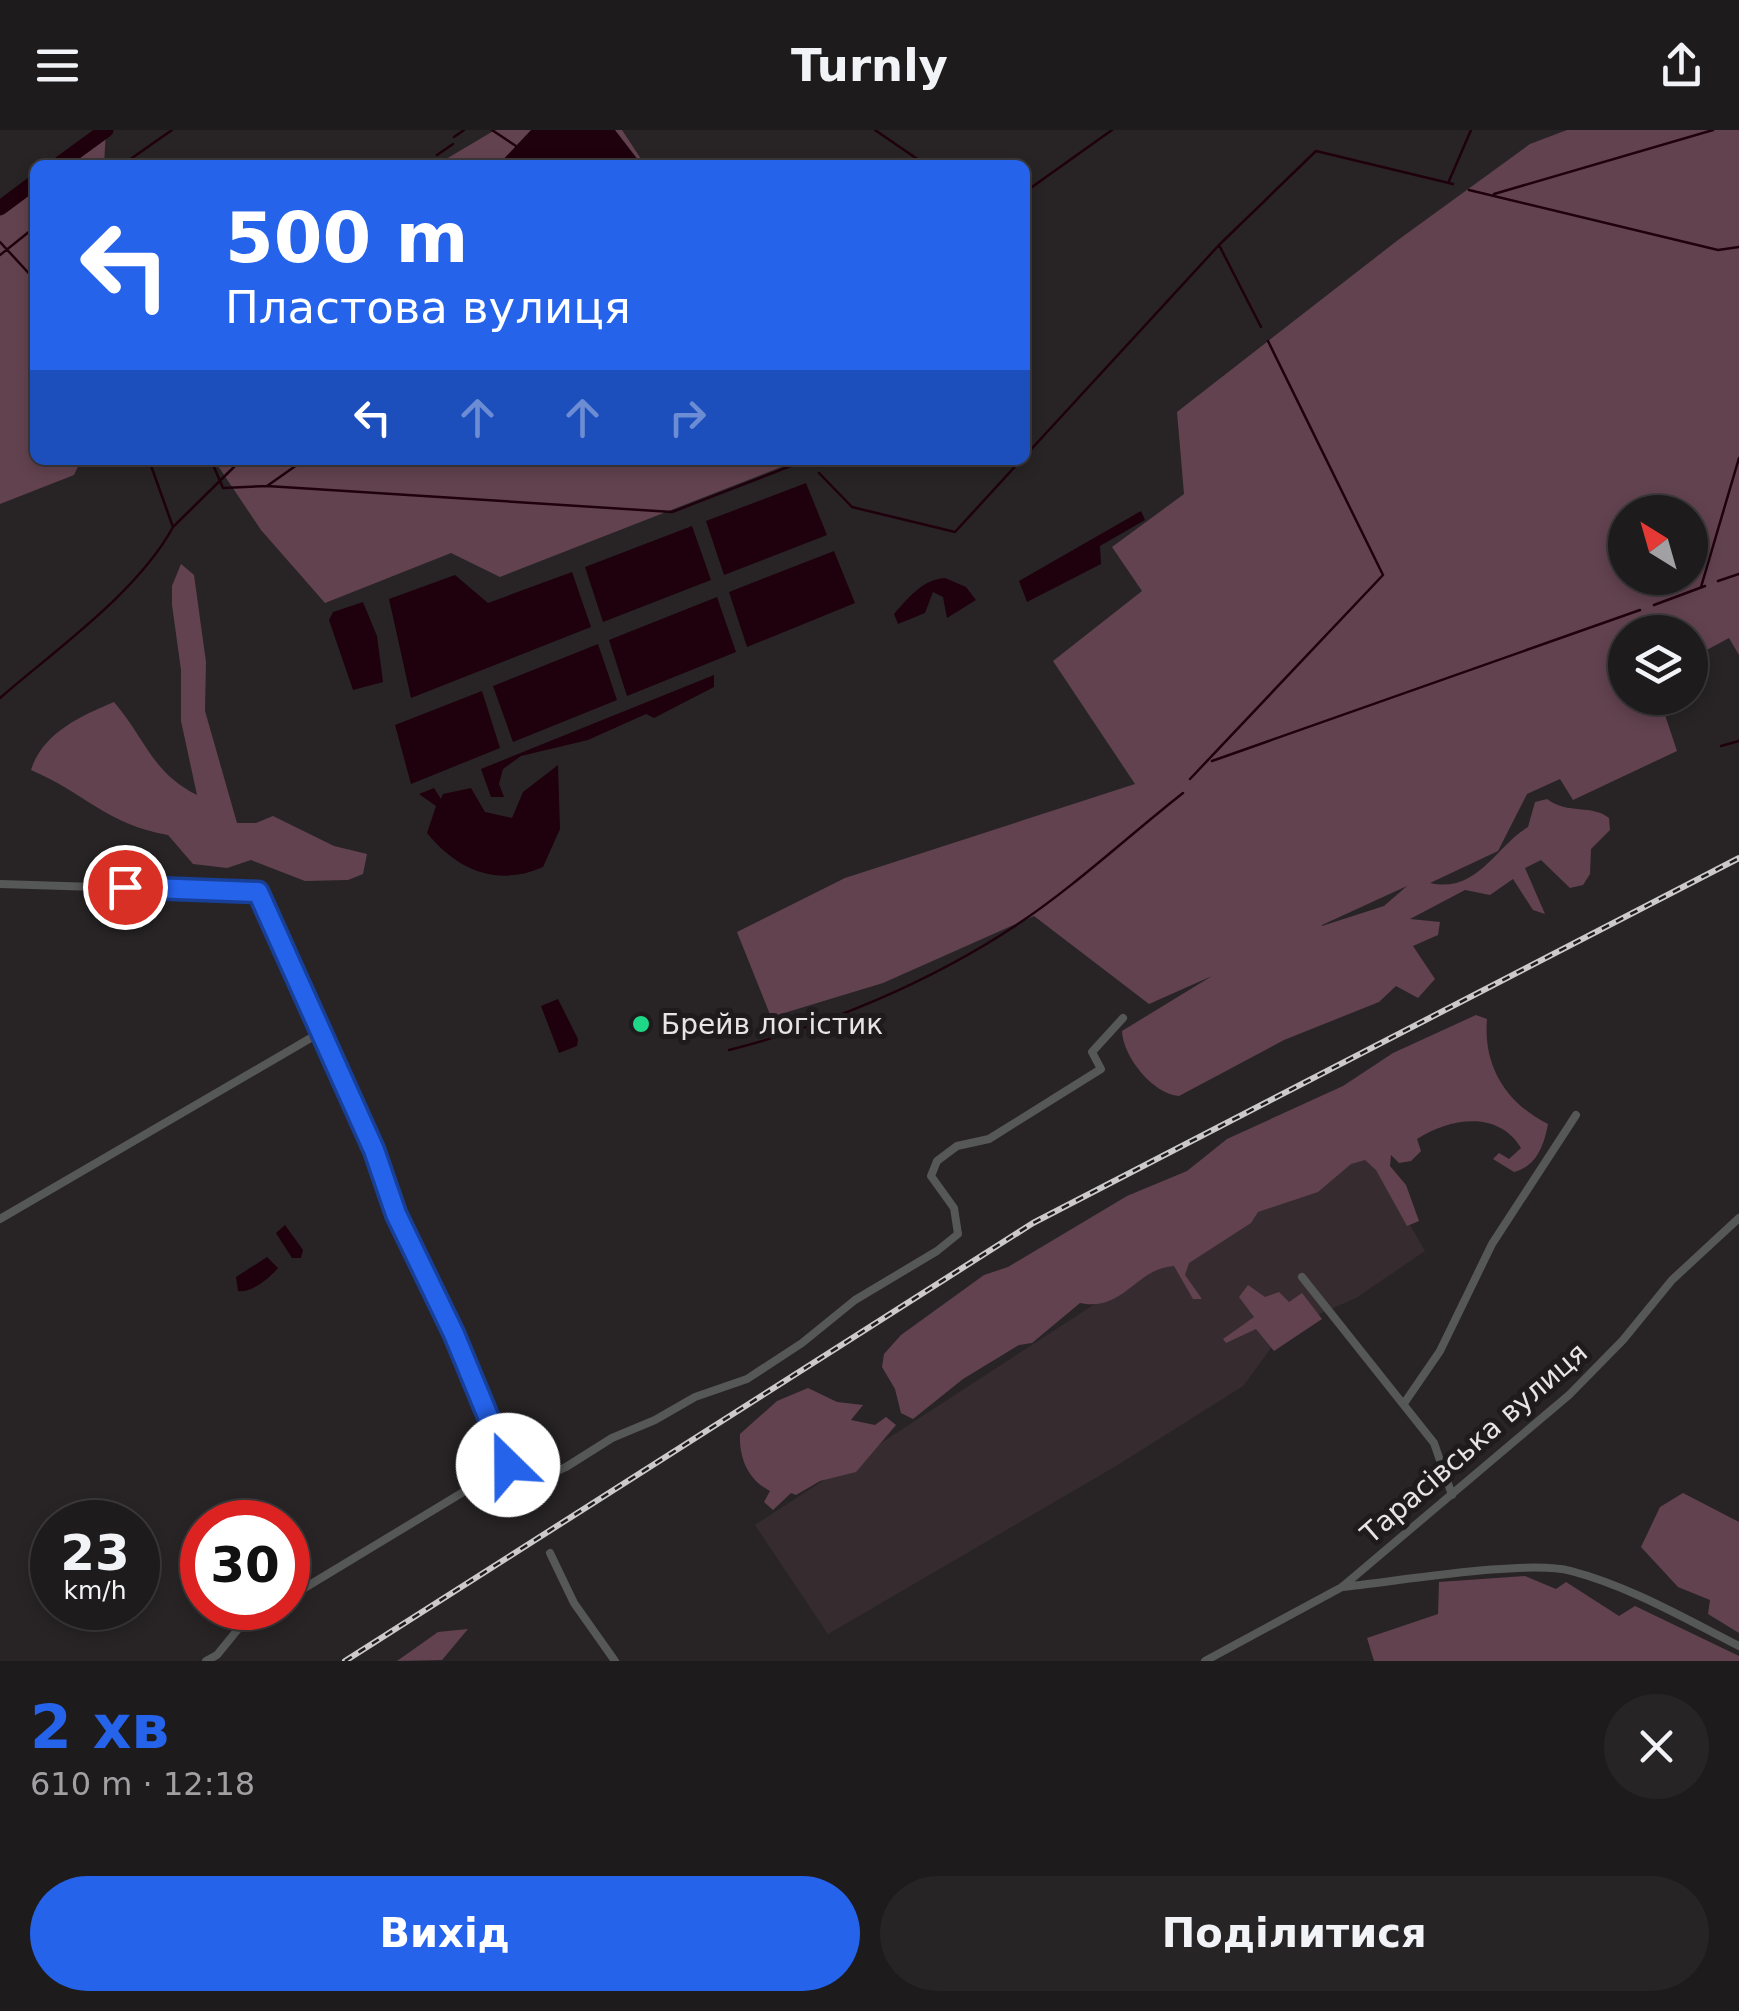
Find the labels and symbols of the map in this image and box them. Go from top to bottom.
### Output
north arrow [1608,495,1708,595]
pin [83,845,168,930]
place label: Брейв логістик [661,1008,883,1041]
marker: Брейв логістик [630,1013,652,1035]
street label: Тарасівська вулиця [1353,1336,1594,1551]
position arrow [456,1413,560,1517]
speed limit sign: 30 [180,1500,310,1630]

